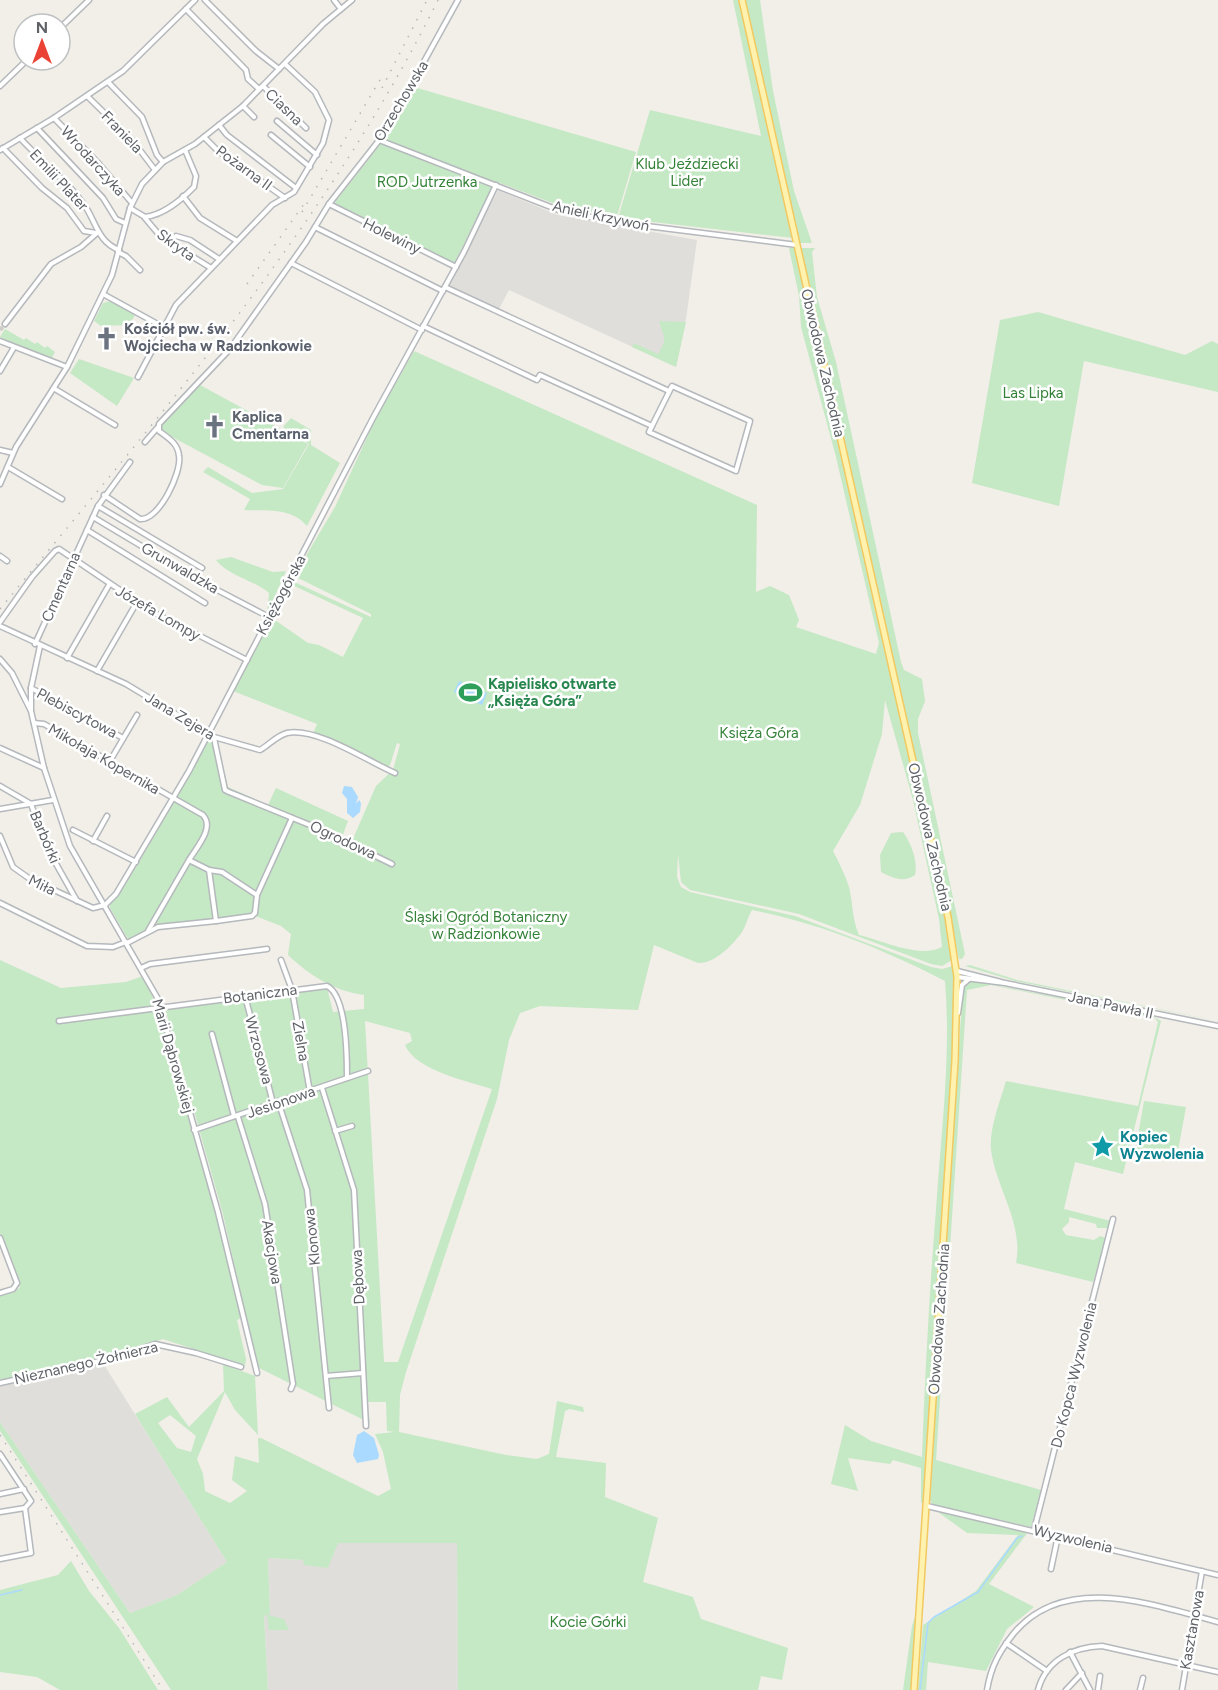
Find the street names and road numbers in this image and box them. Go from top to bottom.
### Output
street label: Orzechowska [370,57,432,145]
street label: Ciasna [262,85,306,129]
street label: Franiela [98,107,146,157]
street label: Wrodarczyka [57,122,129,200]
street label: Pożarna II [212,142,276,194]
street label: Emilii Plater [26,145,92,215]
street label: Anieli Krzywoń [551,197,651,235]
street label: Holewiny [360,214,424,258]
street label: Skryta [153,225,199,265]
street label: Obwodowa Zachodnia [797,287,849,439]
street label: Grunwaldzka [138,539,222,597]
street label: Cmentarna [38,549,84,625]
street label: Księżogórska [252,552,310,638]
street label: Józefa Lompy [113,582,204,645]
street label: Plebiscytowa [34,684,120,742]
street label: Jana Zejera [142,688,218,744]
street label: Mikołaja Kopernika [45,720,163,798]
street label: Obwodowa Zachodnia [904,761,956,913]
street label: Barbórki [26,808,64,866]
street label: Ogrodowa [307,817,379,863]
street label: Miła [25,871,59,899]
street label: Botaniczna [222,981,298,1007]
street label: Jana Pawła II [1067,987,1155,1023]
street label: Marii Dąbrowskiej [148,997,198,1115]
street label: Wrzosowa [241,1014,277,1086]
street label: Zielna [289,1019,313,1063]
street label: Jesionowa [244,1082,318,1122]
street label: Klonowa [300,1208,324,1266]
street label: Akacjowa [258,1219,286,1285]
street label: Obwodowa Zachodnia [925,1243,953,1395]
street label: Dębowa [348,1249,368,1305]
street label: Do Kopca Wyzwolenia [1047,1300,1101,1450]
street label: Nieznanego Żołnierza [12,1338,160,1388]
street label: Wyzwolenia [1032,1521,1114,1557]
street label: Kasztanowa [1176,1589,1208,1671]

